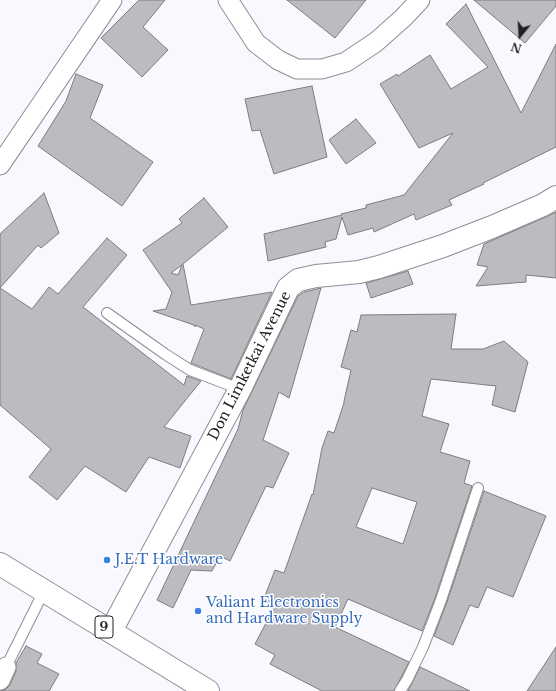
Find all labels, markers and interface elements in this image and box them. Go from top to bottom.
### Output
north arrow [500,16,540,56]
text: N [509,39,523,56]
street label: Don Limketkai Avenue [205,289,295,443]
place label: J.E.T Hardware [115,552,223,568]
marker: J.E.T Hardware [102,555,112,565]
place label: Valiant Electronics and Hardware Supply [206,595,362,628]
marker: Valiant Electronics and Hardware Supply [193,606,203,616]
road number: 9 [95,616,113,638]

